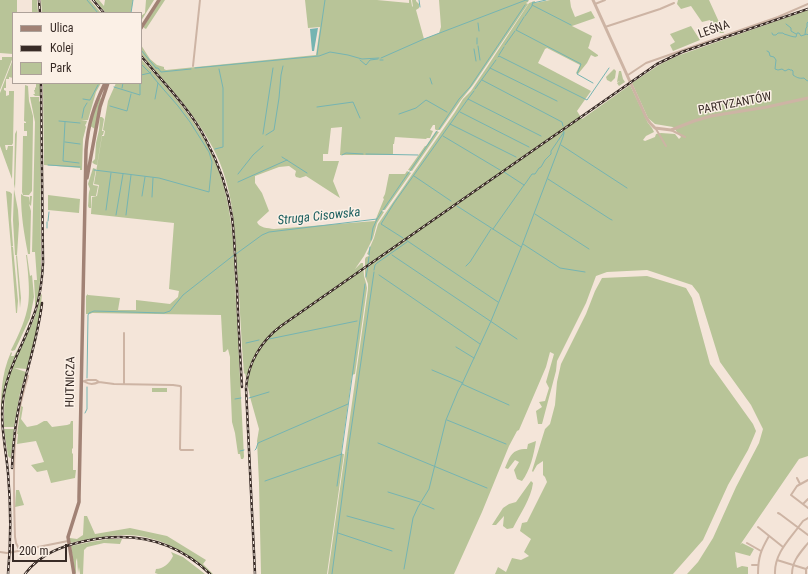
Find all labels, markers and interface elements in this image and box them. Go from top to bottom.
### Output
legend [12,12,142,84]
street label: LEŚNA [696,18,732,42]
text: Ulica [50,21,74,35]
text: Kolej [50,41,73,55]
text: Park [50,61,71,75]
street label: PARTYZANTÓW [697,90,773,118]
water label: Struga Cisowska [277,205,361,229]
street label: HUTNICZA [63,356,79,408]
scale bar [14,536,69,562]
text: 200 m [19,544,49,558]

